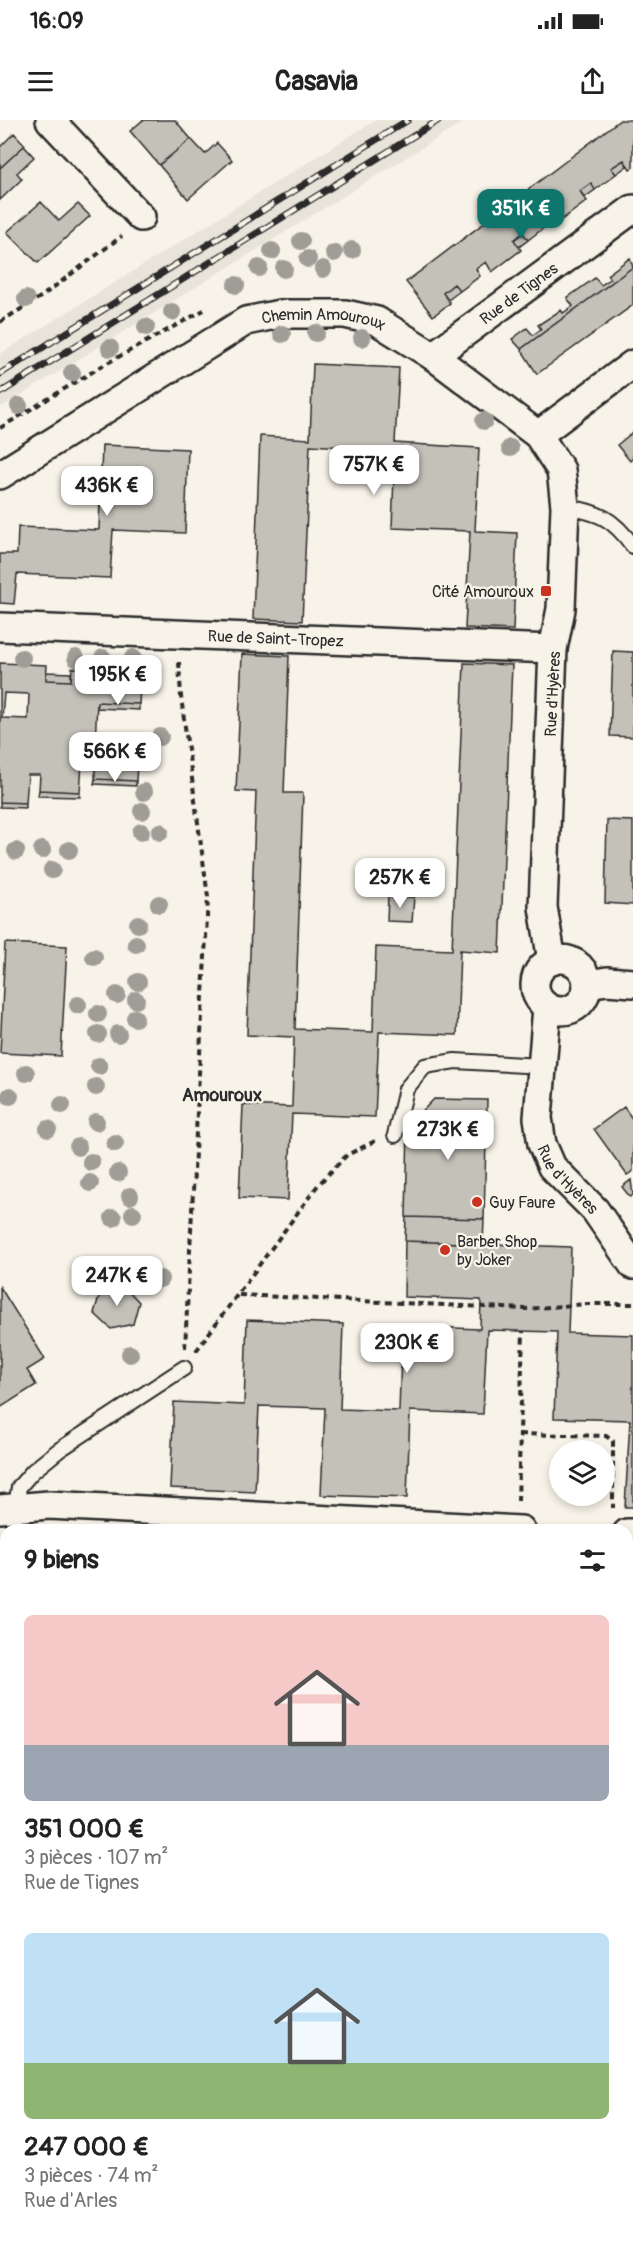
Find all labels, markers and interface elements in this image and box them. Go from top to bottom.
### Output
text: 16:09 [30,7,84,35]
icon: menu [24,65,57,98]
text: Casavia [275,65,358,98]
icon: share [576,65,609,98]
pin: 351K € [472,189,570,240]
text: 351K € [491,196,551,221]
street label: Rue de Tignes [476,259,562,329]
street label: Chemin Amouroux [260,305,389,335]
pin: 757K € [325,445,423,496]
text: 757K € [343,452,405,477]
pin: 436K € [58,466,156,517]
text: 436K € [75,473,139,498]
place label: Cité Amouroux [432,582,534,602]
marker: Cité Amouroux [539,584,553,598]
street label: Rue de Saint-Tropez [207,626,344,652]
street label: Rue d'Hyères [541,651,565,737]
pin: 195K € [69,655,167,706]
text: 195K € [89,662,147,687]
pin: 566K € [66,732,164,783]
text: 566K € [83,739,147,764]
pin: 257K € [351,858,449,909]
text: 257K € [369,865,431,890]
district label: Amouroux [182,1084,262,1107]
pin: 273K € [399,1110,497,1161]
text: 273K € [417,1117,479,1142]
street label: Rue d'Hyères [533,1142,602,1219]
place label: Guy Faure [489,1193,555,1213]
marker: Guy Faure [470,1195,484,1209]
place label: Barber Shop by Joker [457,1232,537,1270]
marker: Barber Shop by Joker [438,1243,452,1257]
pin: 247K € [68,1256,166,1307]
text: 247K € [86,1263,148,1288]
pin: 230K € [358,1323,456,1374]
text: 230K € [375,1330,440,1355]
map controls [549,1440,615,1506]
button: layers [549,1440,615,1506]
text: 9 biens [24,1544,99,1576]
icon: filters [576,1544,609,1577]
icon: home [263,1654,371,1762]
text: 351 000 € [24,1813,144,1845]
text: 3 pièces · 107 m² [24,1845,168,1870]
text: Rue de Tignes [24,1870,139,1895]
icon: home [263,1972,371,2080]
text: 247 000 € [24,2131,149,2163]
text: 3 pièces · 74 m² [24,2163,158,2188]
text: Rue d'Arles [24,2188,117,2213]

